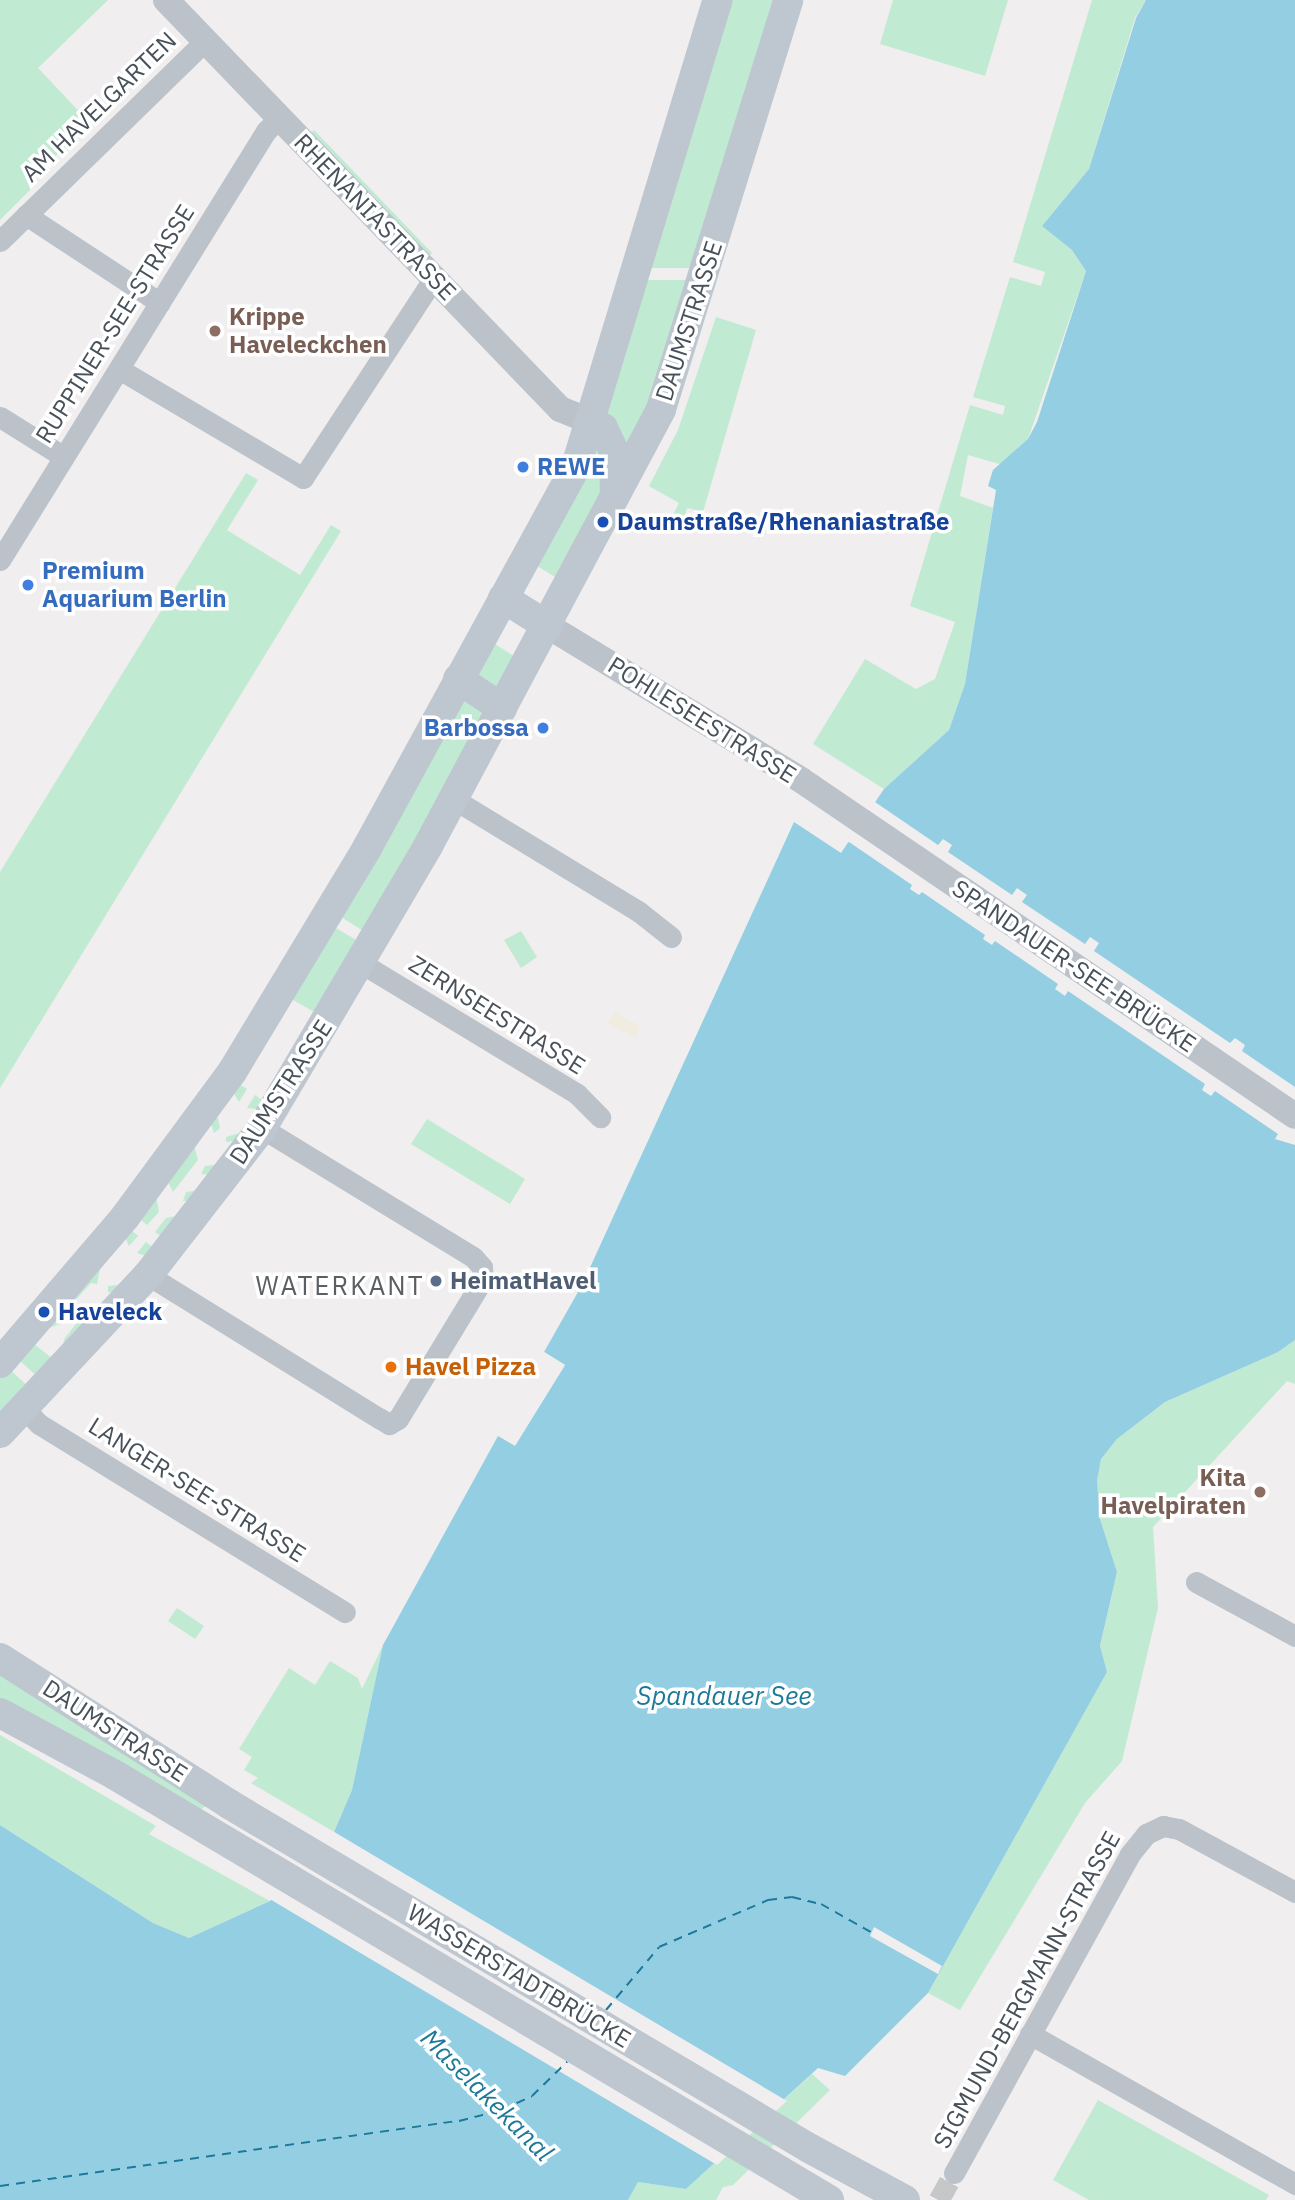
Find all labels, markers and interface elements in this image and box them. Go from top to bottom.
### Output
street label: AM HAVELGARTEN [16,26,182,188]
street label: RHENANIASTRASSE [288,128,462,306]
street label: RUPPINER-SEE-STRASSE [30,199,200,449]
street label: DAUMSTRASSE [650,237,728,405]
place label: Krippe Haveleckchen [229,303,387,359]
marker: Krippe Haveleckchen [207,323,223,339]
place label: REWE [537,453,606,481]
marker: REWE [515,459,531,475]
place label: Daumstraße/Rhenaniastraße [617,508,950,536]
marker: Daumstraße/Rhenaniastraße [595,514,611,530]
place label: Premium Aquarium Berlin [42,557,227,613]
marker: Premium Aquarium Berlin [20,577,36,593]
street label: POHLESEESTRASSE [603,651,801,789]
place label: Barbossa [424,714,529,742]
marker: Barbossa [535,720,551,736]
street label: SPANDAUER-SEE-BRÜCKE [947,874,1201,1058]
street label: ZERNSEESTRASSE [404,949,590,1081]
street label: DAUMSTRASSE [224,1014,338,1170]
place label: HeimatHavel [450,1267,596,1295]
district label: WATERKANT [257,1270,423,1302]
marker: HeimatHavel [428,1273,444,1289]
place label: Haveleck [58,1298,162,1326]
marker: Haveleck [36,1304,52,1320]
place label: Havel Pizza [405,1353,536,1381]
marker: Havel Pizza [383,1359,399,1375]
street label: LANGER-SEE-STRASSE [83,1411,311,1569]
place label: Kita Havelpiraten [1101,1464,1246,1520]
marker: Kita Havelpiraten [1252,1484,1268,1500]
street label: DAUMSTRASSE [37,1674,193,1788]
water label: Spandauer See [636,1680,812,1712]
street label: SIGMUND-BERGMANN-STRASSE [928,1826,1126,2154]
street label: WASSERSTADTBRÜCKE [402,1898,636,2054]
water label: Maselakekanal [414,2022,560,2168]

